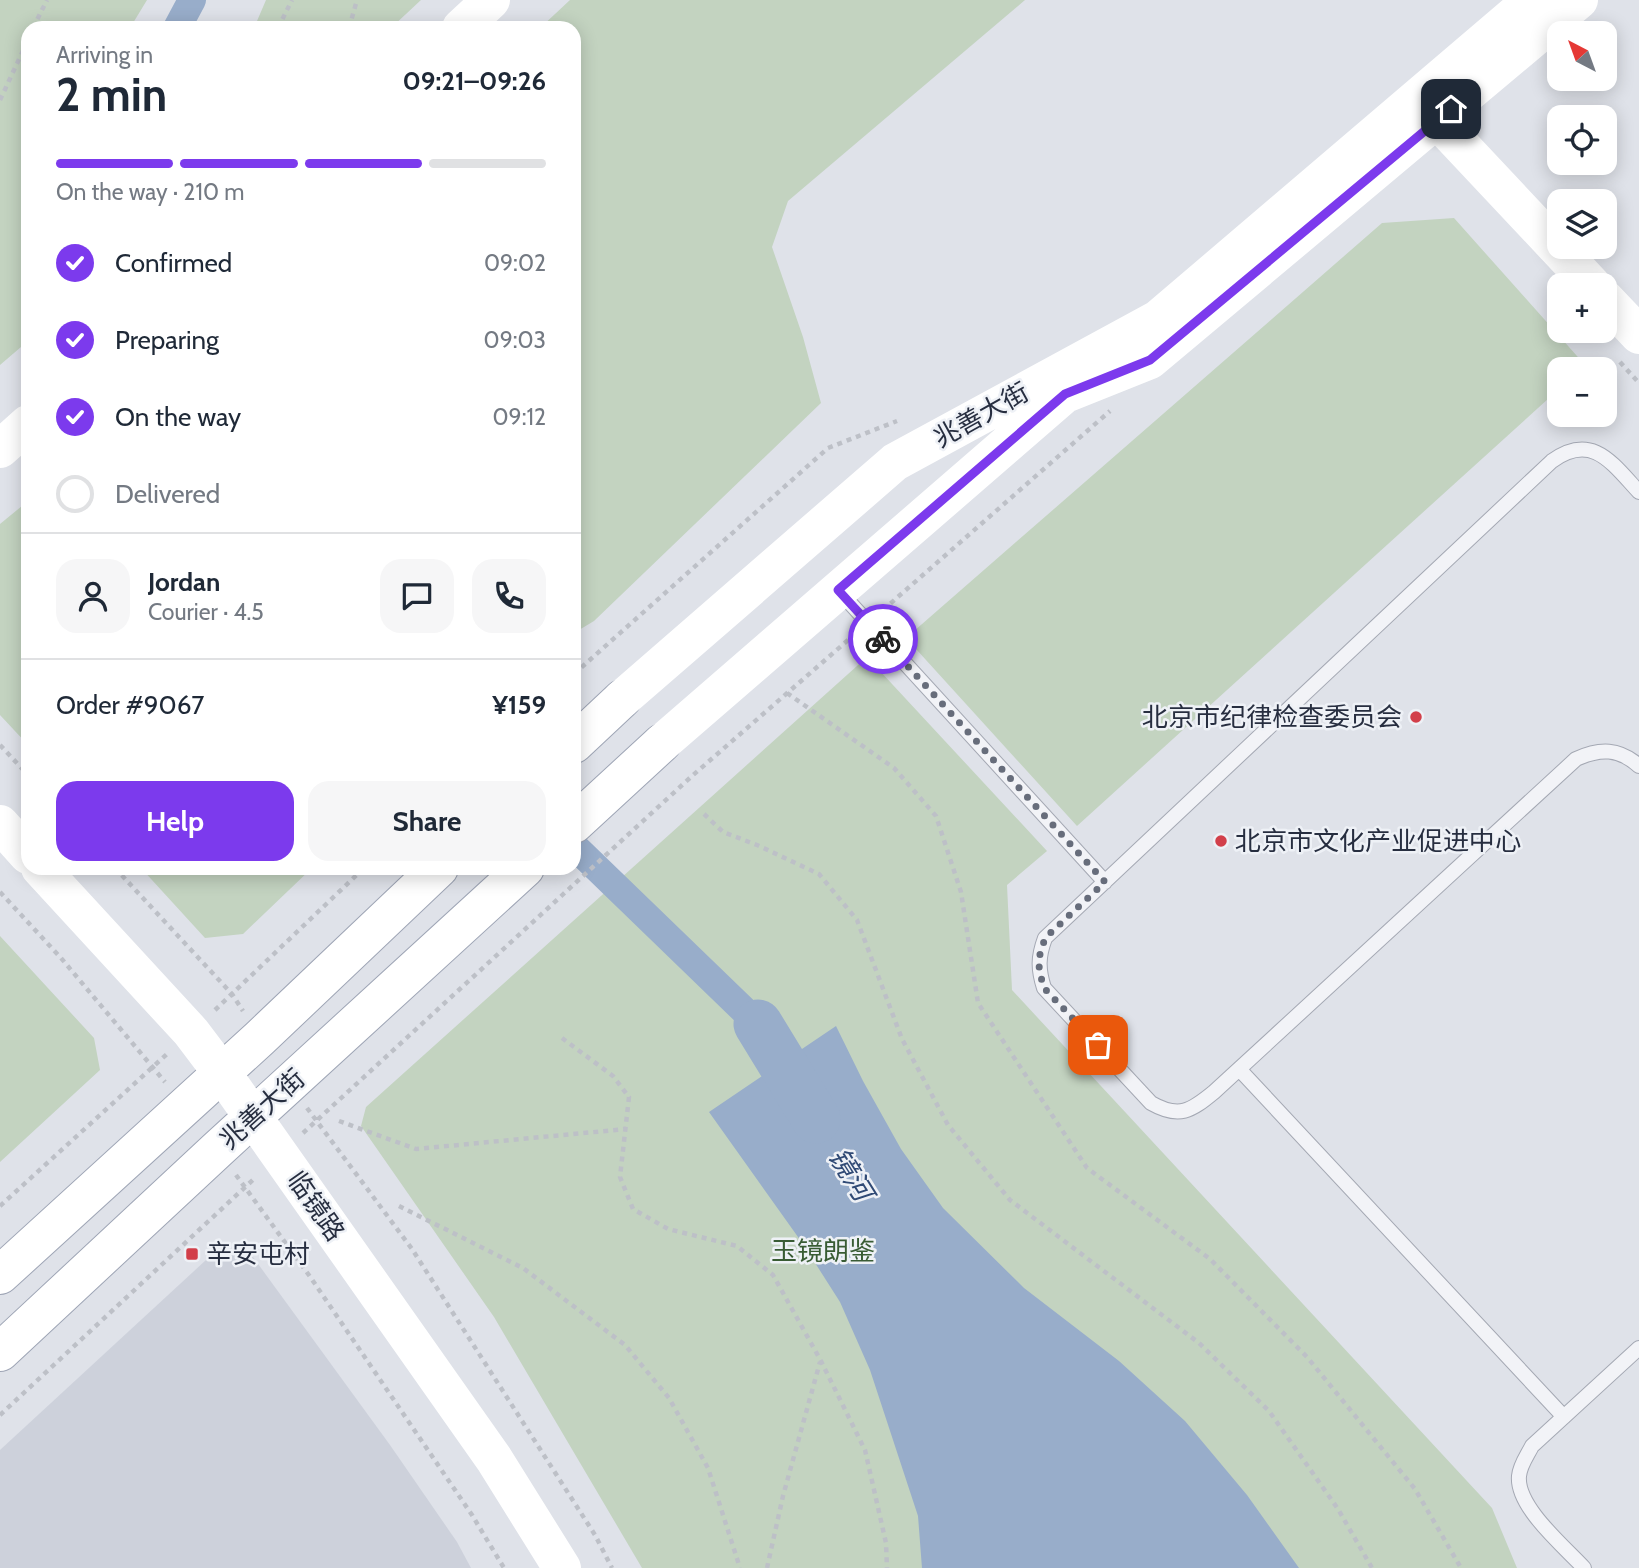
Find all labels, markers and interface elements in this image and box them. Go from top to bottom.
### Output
north arrow [1547,21,1617,91]
map controls [1547,21,1617,427]
text: Arriving in [56,41,153,69]
text: 09:21–09:26 [402,65,546,97]
text: 2 min [56,67,167,123]
pin [1421,79,1481,139]
icon: home [1432,90,1470,128]
button: locate [1547,105,1617,175]
text: On the way · 210 m [56,178,244,206]
button: layers [1547,189,1617,259]
icon: check [56,244,94,282]
text: Confirmed [115,247,232,279]
text: 09:02 [484,249,546,277]
button: + [1547,273,1617,343]
icon: check [56,321,94,359]
text: Preparing [115,324,219,356]
text: 09:03 [484,326,546,354]
button: − [1547,357,1617,427]
street label: 兆善大街 [928,376,1034,454]
icon: check [56,398,94,436]
text: On the way [115,401,241,433]
text: 09:12 [493,403,546,431]
text: Delivered [115,478,220,510]
button: person [56,559,130,633]
button: chat [380,559,454,633]
button: phone [472,559,546,633]
text: Jordan [148,566,220,598]
text: Courier · 4.5 [148,598,264,626]
courier [848,604,918,674]
icon: bike [864,620,902,658]
text: Order #9067 [56,689,204,721]
text: ¥159 [492,689,546,721]
place label: 北京市纪律检查委员会 [1142,701,1402,733]
marker: 北京市纪律检查委员会 [1408,709,1424,725]
button: Help [56,781,294,861]
button: Share [308,781,546,861]
place label: 北京市文化产业促进中心 [1235,825,1521,857]
marker: 北京市文化产业促进中心 [1213,833,1229,849]
pin [1068,1015,1128,1075]
icon: bag [1079,1026,1117,1064]
street label: 兆善大街 [213,1062,311,1156]
water label: 镜河 [822,1141,883,1211]
street label: 临镜路 [281,1165,351,1247]
park label: 玉镜朗鉴 [771,1235,875,1267]
place label: 辛安屯村 [206,1238,310,1270]
marker: 辛安屯村 [184,1246,200,1262]

